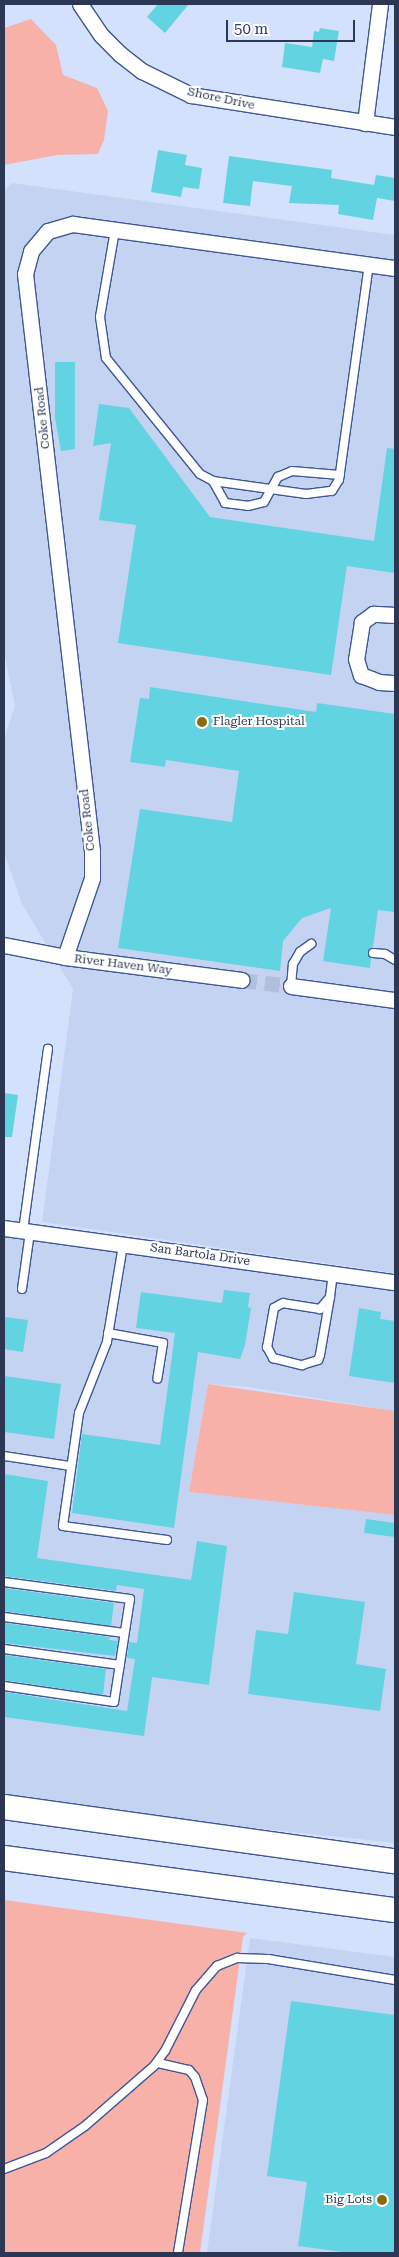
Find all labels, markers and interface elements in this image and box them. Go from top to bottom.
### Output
scale bar [229,10,358,42]
text: 50 m [234,20,268,38]
street label: Shore Drive [186,85,256,113]
street label: Coke Road [33,386,53,450]
marker: Flagler Hospital [195,715,209,729]
place label: Flagler Hospital [213,715,305,729]
street label: Coke Road [78,788,98,852]
street label: River Haven Way [73,952,173,978]
street label: San Bartola Drive [149,1241,251,1269]
place label: Big Lots [325,2193,372,2207]
marker: Big Lots [376,2194,388,2206]

